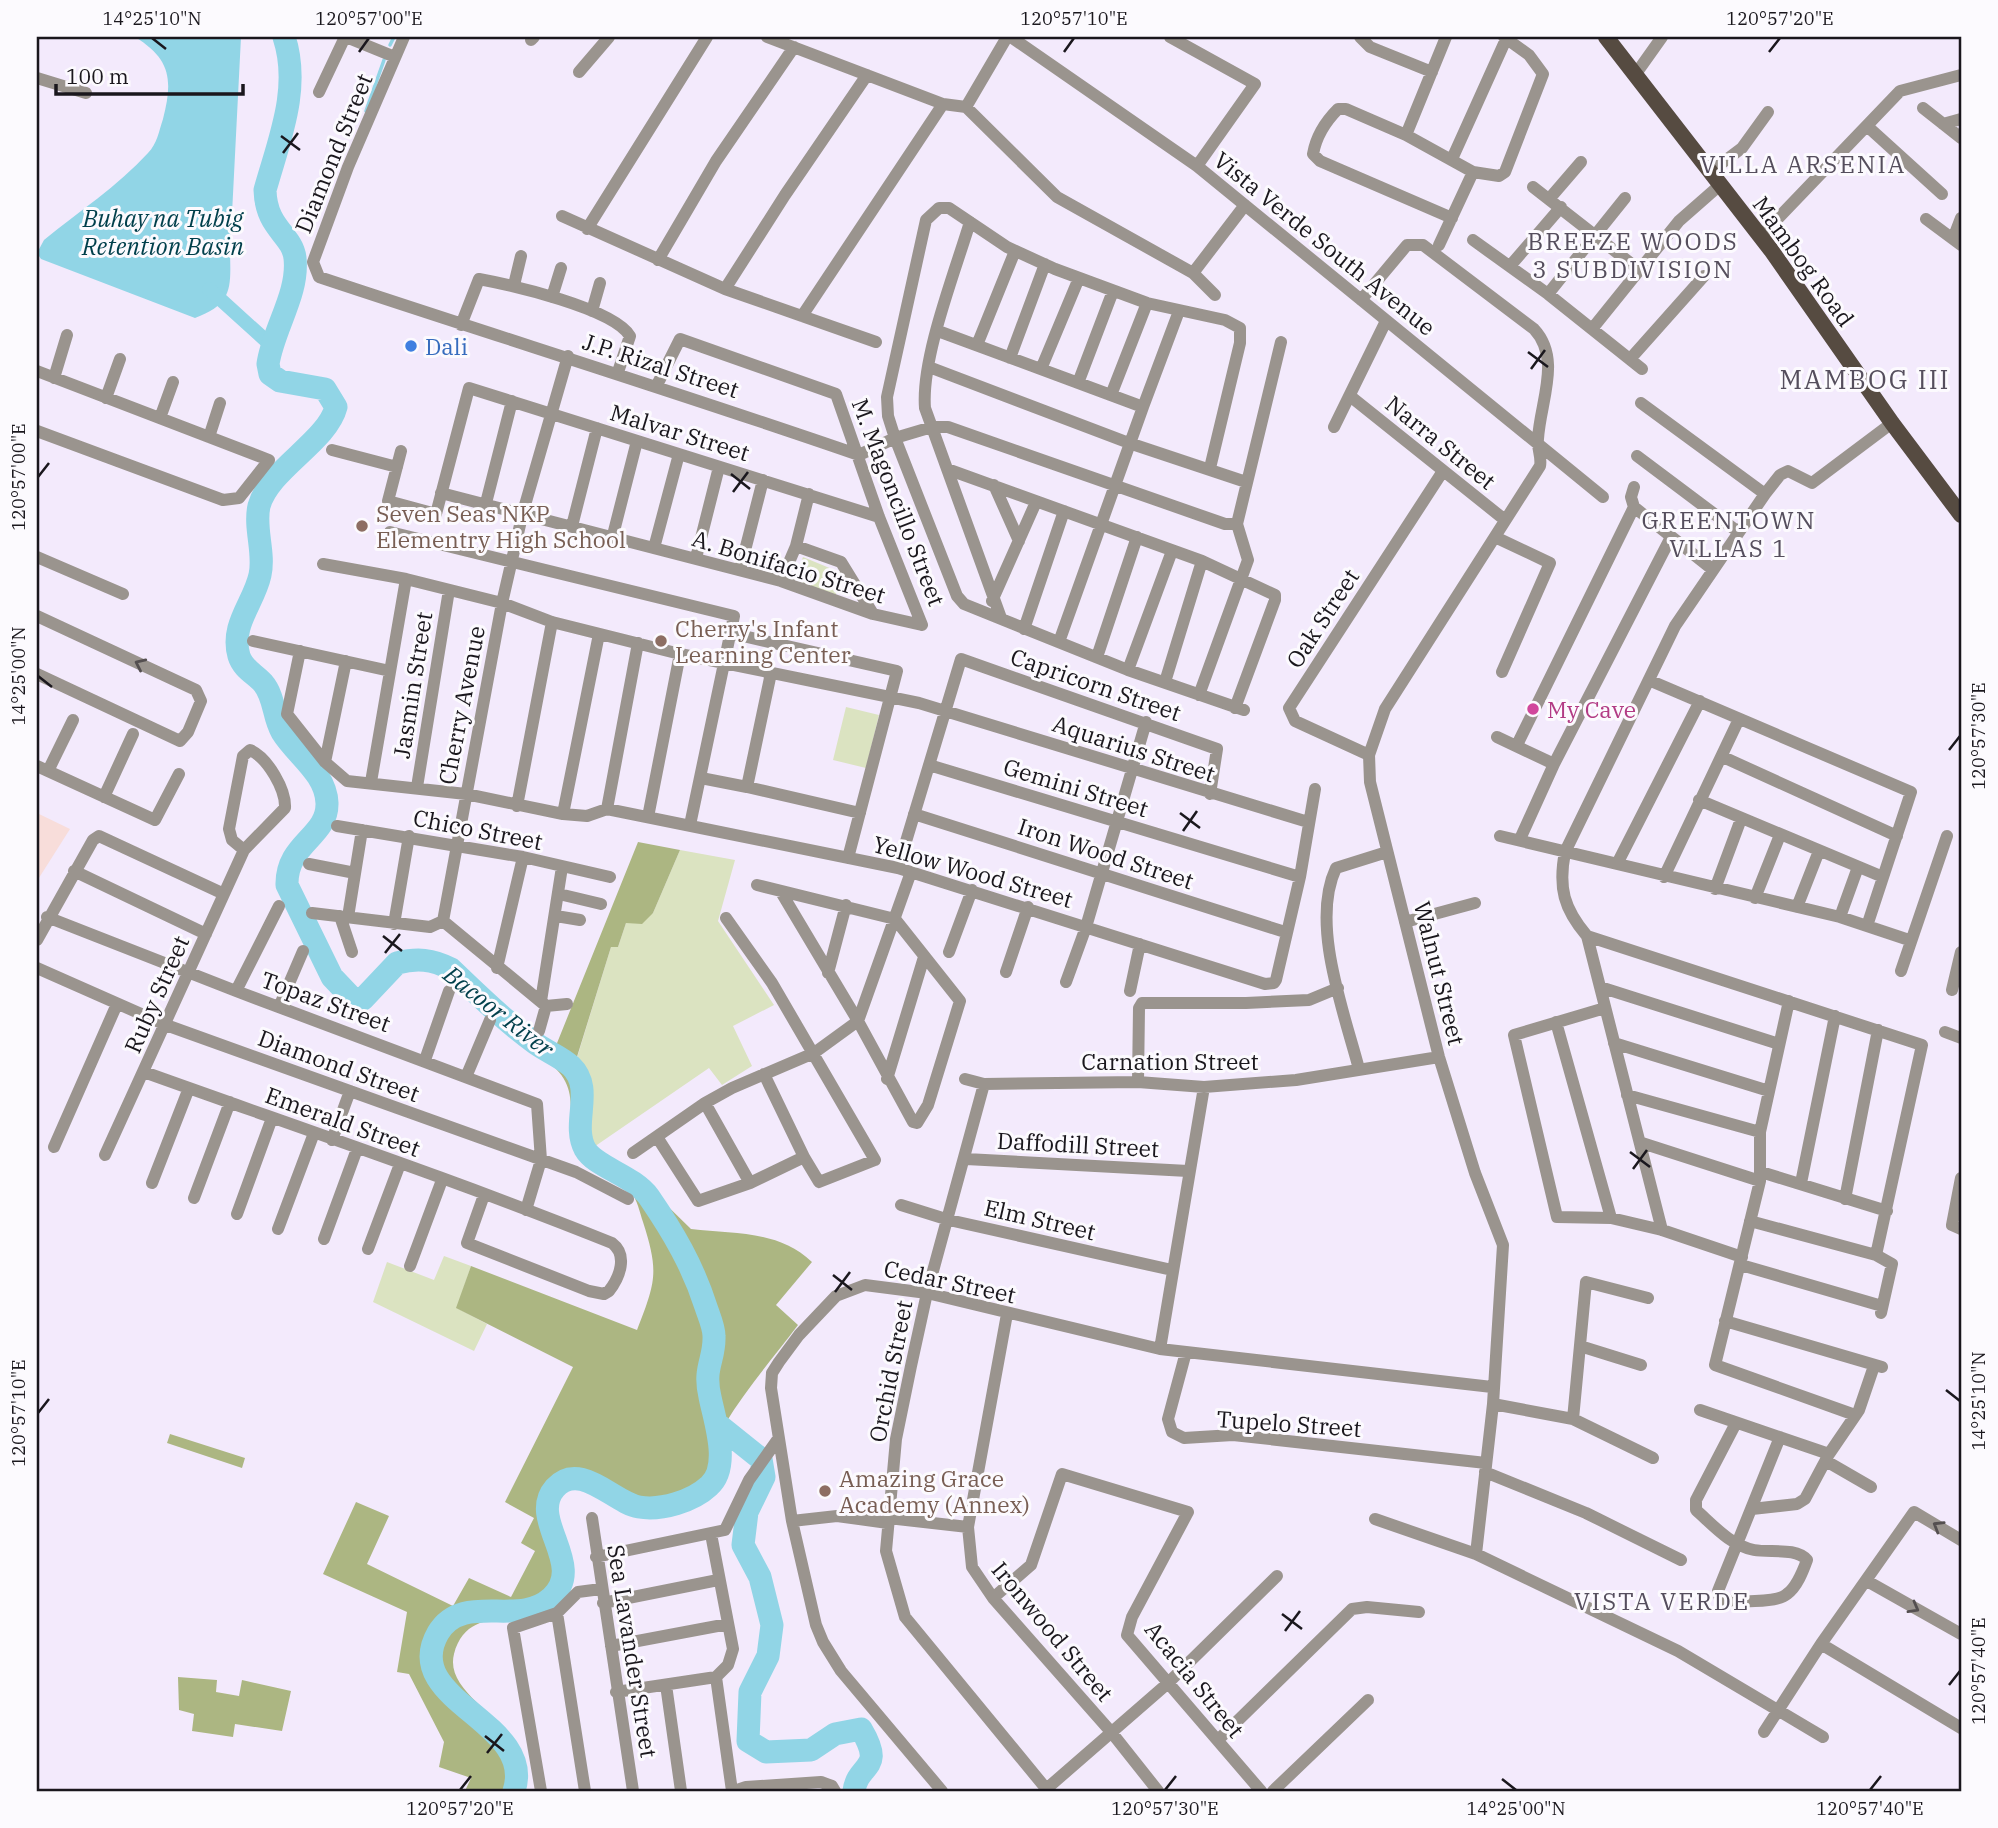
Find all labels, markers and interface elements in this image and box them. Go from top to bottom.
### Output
text: 14°25'10"N [103,7,202,30]
text: 120°57'00"E [315,7,423,30]
text: 120°57'10"E [1020,7,1128,30]
text: 120°57'20"E [1726,7,1834,30]
scale bar [56,52,243,96]
text: 100 m [66,62,129,90]
street label: Diamond Street [287,69,379,237]
street label: Vista Verde South Avenue [1208,144,1442,342]
district label: VILLA ARSENIA [1700,148,1906,180]
street label: Mambog Road [1747,190,1861,332]
water label: Buhay na Tubig Retention Basin [81,202,244,262]
district label: BREEZE WOODS 3 SUBDIVISION [1527,225,1739,285]
street label: J.P. Rizal Street [579,326,743,404]
place label: Dali [425,331,468,361]
marker: Dali [403,338,419,354]
district label: MAMBOG III [1779,362,1951,396]
street label: Narra Street [1380,388,1502,496]
street label: M. Magoncillo Street [846,394,952,610]
street label: Malvar Street [607,397,753,467]
text: 120°57'00"E [7,423,30,531]
place label: Seven Seas NKP Elementry High School [376,498,626,554]
district label: GREENTOWN VILLAS 1 [1641,504,1817,564]
marker: Seven Seas NKP Elementry High School [354,518,370,534]
street label: A. Bonifacio Street [689,522,889,610]
street label: Oak Street [1279,563,1365,673]
street label: Jasmin Street [386,610,438,760]
place label: Cherry's Infant Learning Center [675,613,851,669]
street label: Cherry Avenue [431,623,491,787]
text: 14°25'00"N [7,627,30,726]
marker: Cherry's Infant Learning Center [653,633,669,649]
street label: Capricorn Street [1007,641,1185,727]
one-way arrow [135,658,147,672]
text: 120°57'30"E [1967,682,1990,790]
place label: My Cave [1547,694,1636,724]
marker: My Cave [1525,701,1541,717]
street label: Aquarius Street [1049,708,1219,788]
street label: Gemini Street [1000,751,1152,823]
street label: Chico Street [411,802,545,856]
street label: Iron Wood Street [1014,811,1198,895]
street label: Yellow Wood Street [870,828,1076,914]
street label: Walnut Street [1408,898,1472,1048]
street label: Ruby Street [117,931,195,1057]
water label: Bacoor River [437,957,562,1065]
street label: Topaz Street [257,964,395,1038]
street label: Diamond Street [254,1022,424,1108]
street label: Carnation Street [1081,1046,1259,1076]
street label: Emerald Street [261,1079,425,1163]
street label: Daffodill Street [996,1125,1160,1163]
street label: Elm Street [981,1192,1099,1246]
street label: Cedar Street [881,1252,1019,1310]
street label: Orchid Street [862,1297,918,1445]
text: 14°25'10"N [1967,1352,1990,1451]
text: 120°57'10"E [7,1359,30,1467]
street label: Tupelo Street [1216,1403,1362,1443]
place label: Amazing Grace Academy (Annex) [839,1463,1030,1519]
marker: Amazing Grace Academy (Annex) [817,1483,833,1499]
one-way arrow [1932,1521,1945,1534]
street label: Sea Lavander Street [601,1542,665,1760]
street label: Ironwood Street [986,1555,1120,1707]
district label: VISTA VERDE [1574,1585,1750,1617]
one-way arrow [1907,1600,1919,1613]
street label: Acacia Street [1139,1615,1251,1743]
text: 120°57'40"E [1967,1617,1990,1725]
text: 120°57'20"E [406,1797,514,1820]
text: 120°57'30"E [1111,1797,1219,1820]
text: 14°25'00"N [1467,1797,1566,1820]
text: 120°57'40"E [1816,1797,1924,1820]

